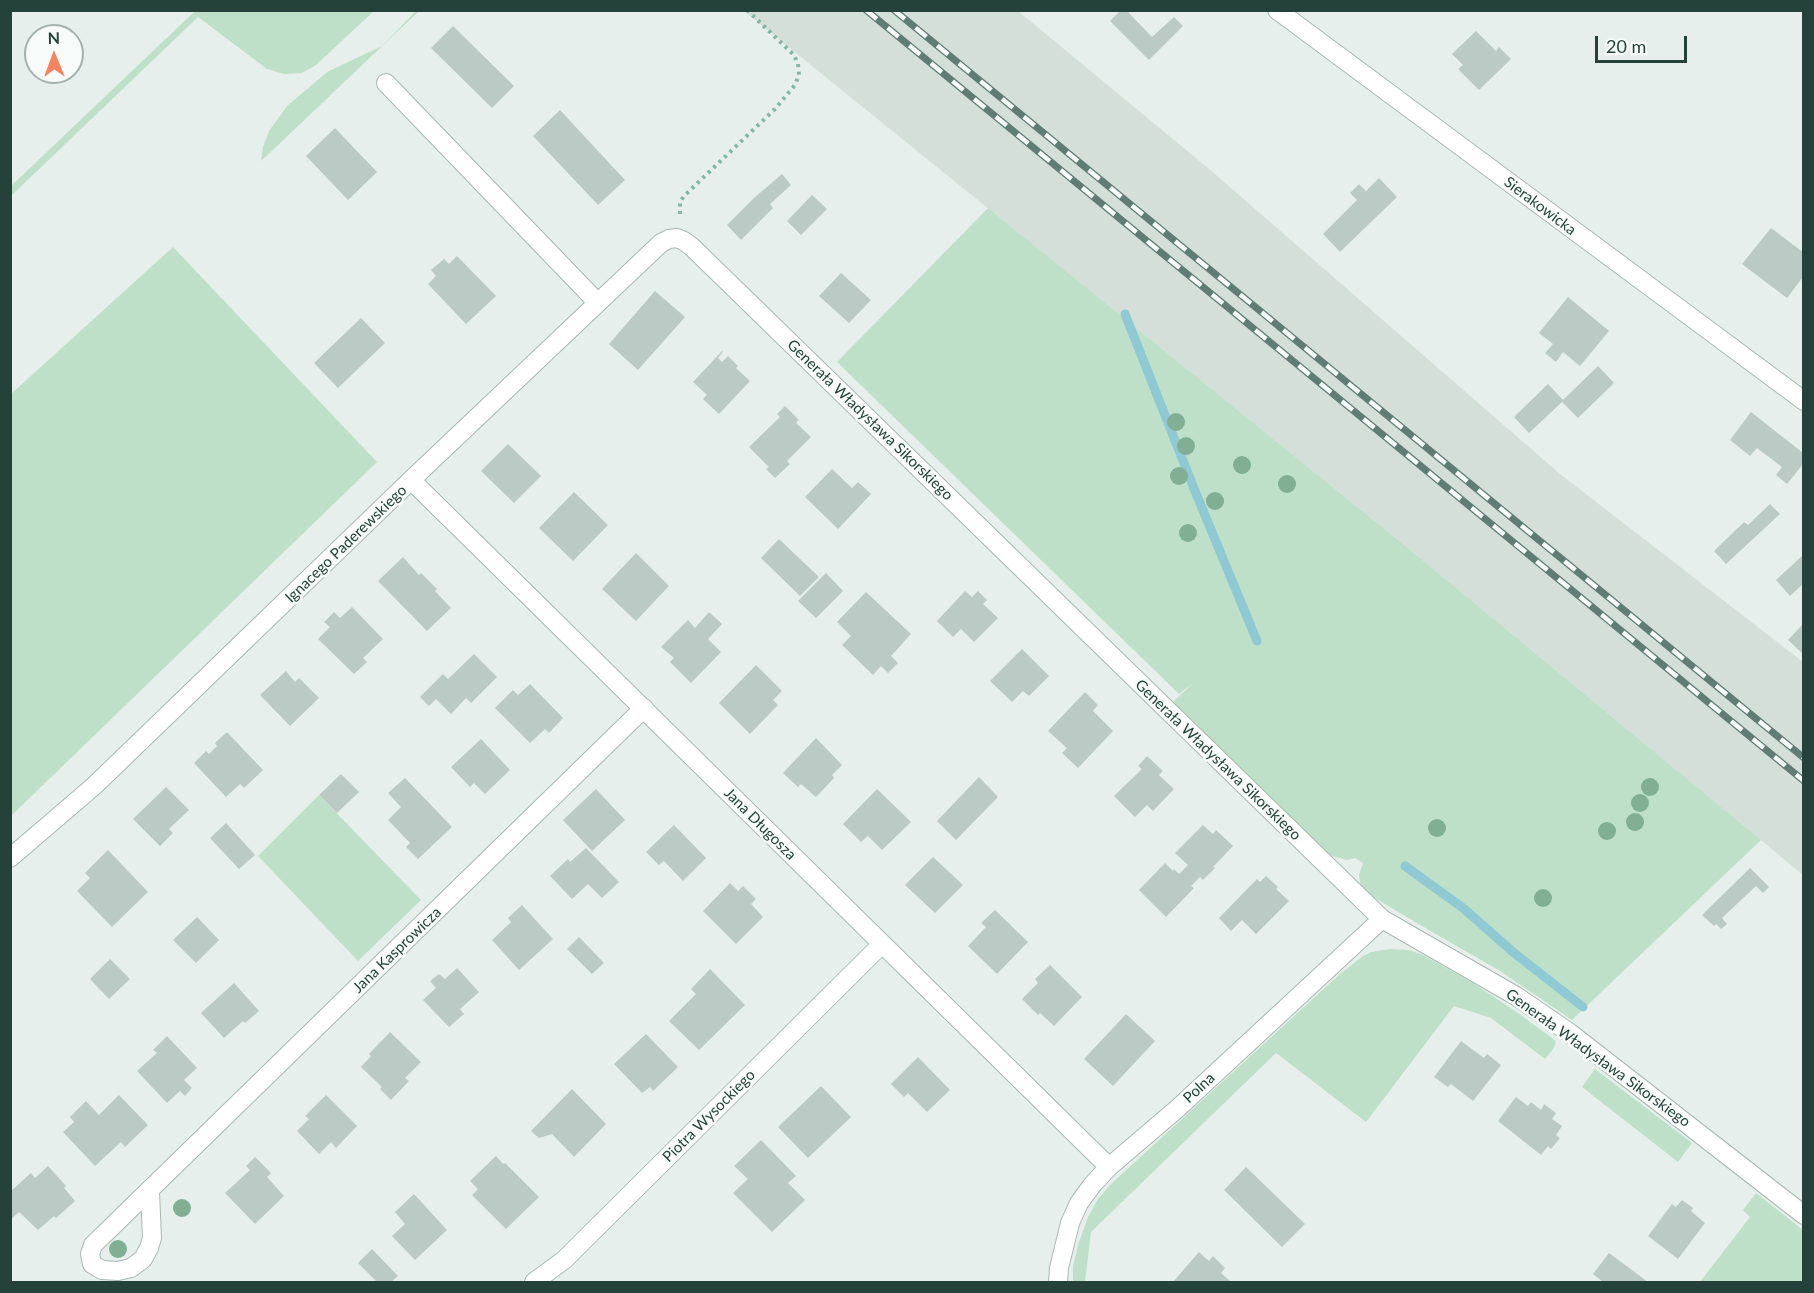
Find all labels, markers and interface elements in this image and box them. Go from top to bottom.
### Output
north arrow [24,24,84,84]
scale bar [1598,24,1690,62]
text: N [47,28,60,47]
text: 20 m [1606,35,1646,57]
street label: Sierakowicka [1500,173,1580,239]
street label: Generała Władysława Sikorskiego [783,336,957,504]
street label: Ignacego Paderewskiego [282,481,410,607]
street label: Generała Władysława Sikorskiego [1131,676,1305,844]
street label: Jana Długosza [720,784,800,864]
street label: Jana Kasprowicza [349,903,445,997]
street label: Generała Władysława Sikorskiego [1502,985,1694,1131]
street label: Piotra Wysockiego [659,1066,759,1166]
street label: Polna [1180,1069,1218,1107]

